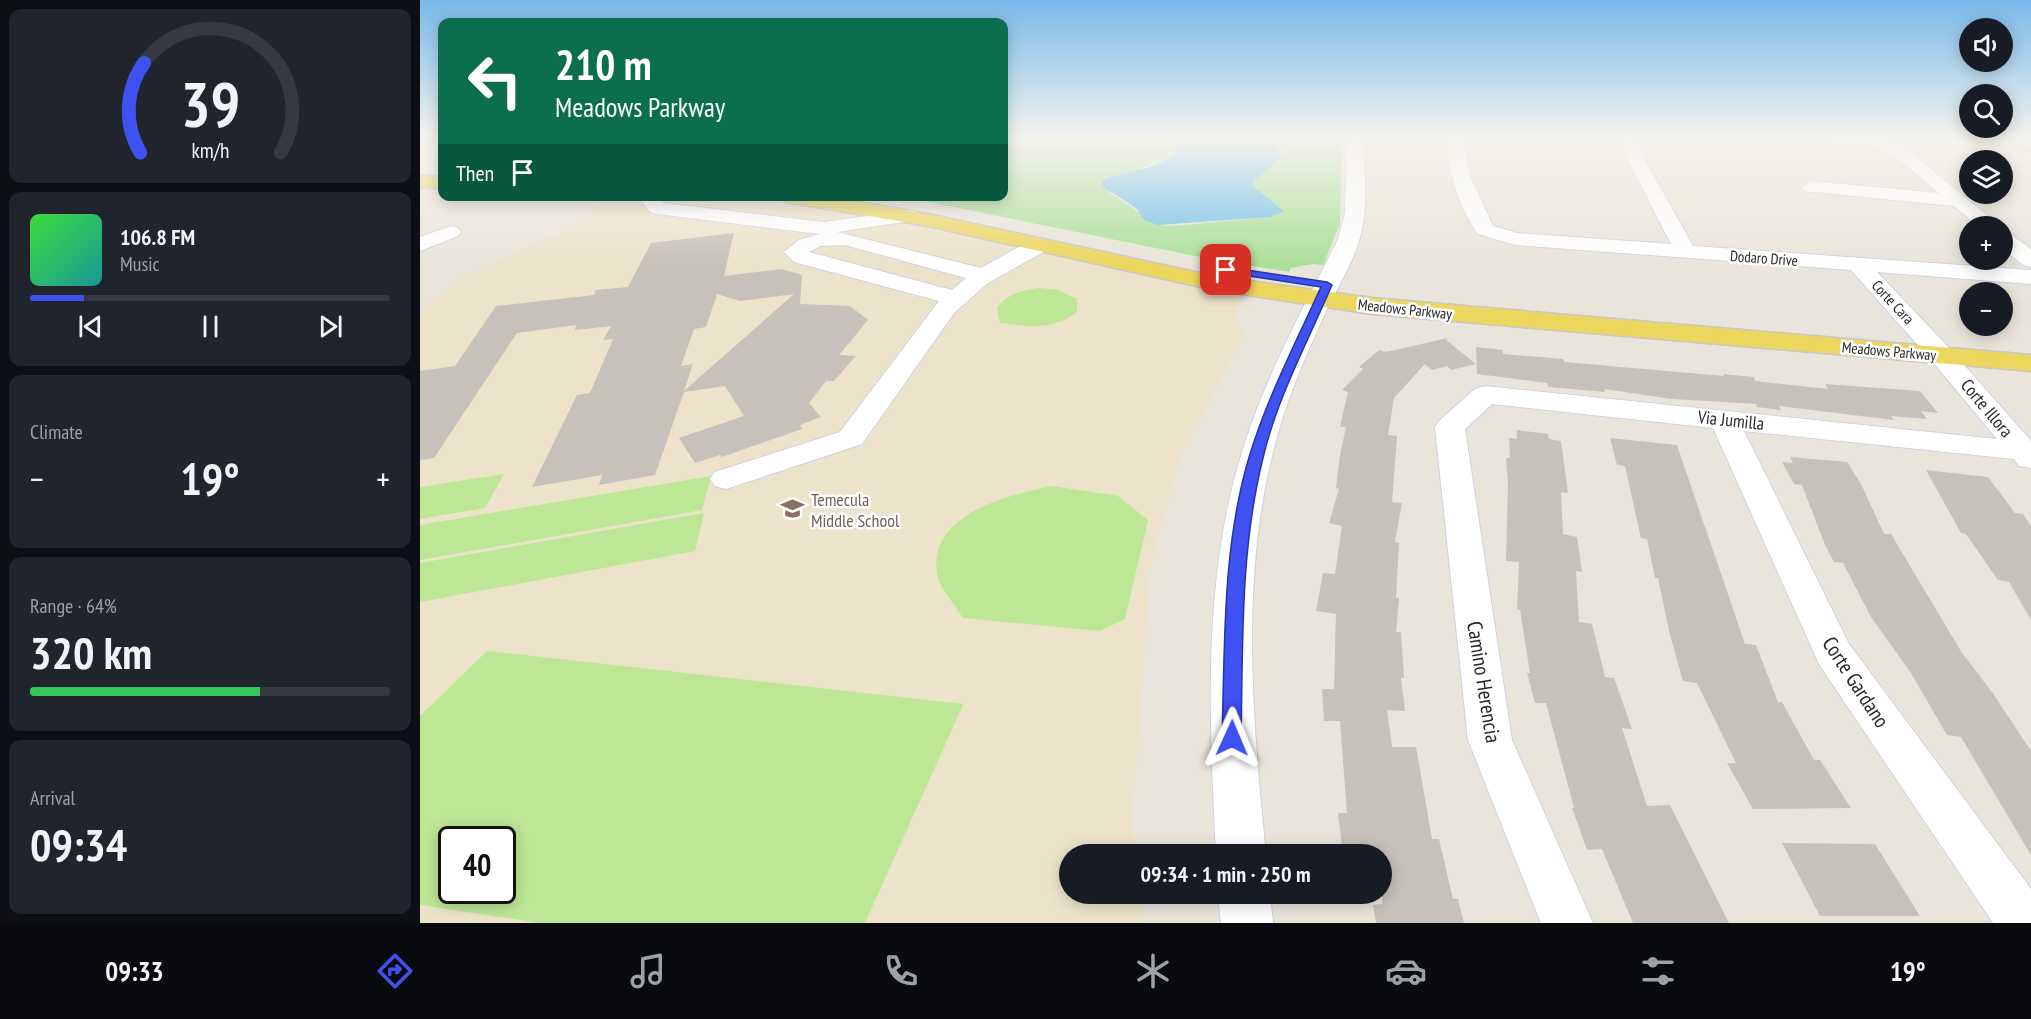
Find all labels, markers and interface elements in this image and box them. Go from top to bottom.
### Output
map controls [1959,18,2013,336]
button: sound [1959,18,2013,72]
text: 210 m [555,37,652,92]
icon: left [456,42,534,120]
text: 39 [180,63,240,144]
button: search [1959,84,2013,138]
text: Meadows Parkway [555,90,725,124]
text: km/h [191,136,229,164]
button: layers [1959,150,2013,204]
icon: arrive [506,156,539,189]
text: Then [456,159,494,187]
button: + [1959,216,2013,270]
text: 106.8 FM [120,223,195,251]
pin [1200,244,1251,295]
street label: Dodaro Drive [1729,246,1799,270]
text: Music [120,251,160,277]
icon: arrive [1209,253,1242,286]
street label: Corte Cara [1868,276,1918,328]
button: − [1959,282,2013,336]
street label: Meadows Parkway [1357,295,1453,323]
icon: previous [74,310,107,343]
icon: pause [194,310,227,343]
icon: next [314,310,347,343]
street label: Meadows Parkway [1841,337,1937,365]
street label: Corte Illora [1956,374,2018,442]
street label: Via Jumilla [1696,405,1765,435]
text: Climate [30,419,83,445]
text: 19° [180,449,240,507]
text: − [30,457,44,500]
text: + [376,457,390,500]
place label: Temecula Middle School [811,488,900,532]
school or university icon: Temecula Middle School [780,496,806,522]
text: Range · 64% [30,593,117,619]
street label: Camino Herencia [1461,619,1507,745]
text: 320 km [30,623,152,681]
street label: Corte Gardano [1817,631,1895,733]
position arrow [1200,706,1264,770]
text: Arrival [30,785,75,811]
text: 09:34 [30,815,127,873]
speed limit sign: 40 [438,826,516,904]
text: 09:34 · 1 min · 250 m [1140,860,1311,888]
icon: directions [374,950,416,992]
icon: music [627,950,669,992]
icon: phone [880,950,922,992]
icon: climate [1132,950,1174,992]
icon: car [1385,950,1427,992]
icon: filters [1637,950,1679,992]
text: 09:33 [105,954,164,988]
text: 19° [1890,954,1926,988]

